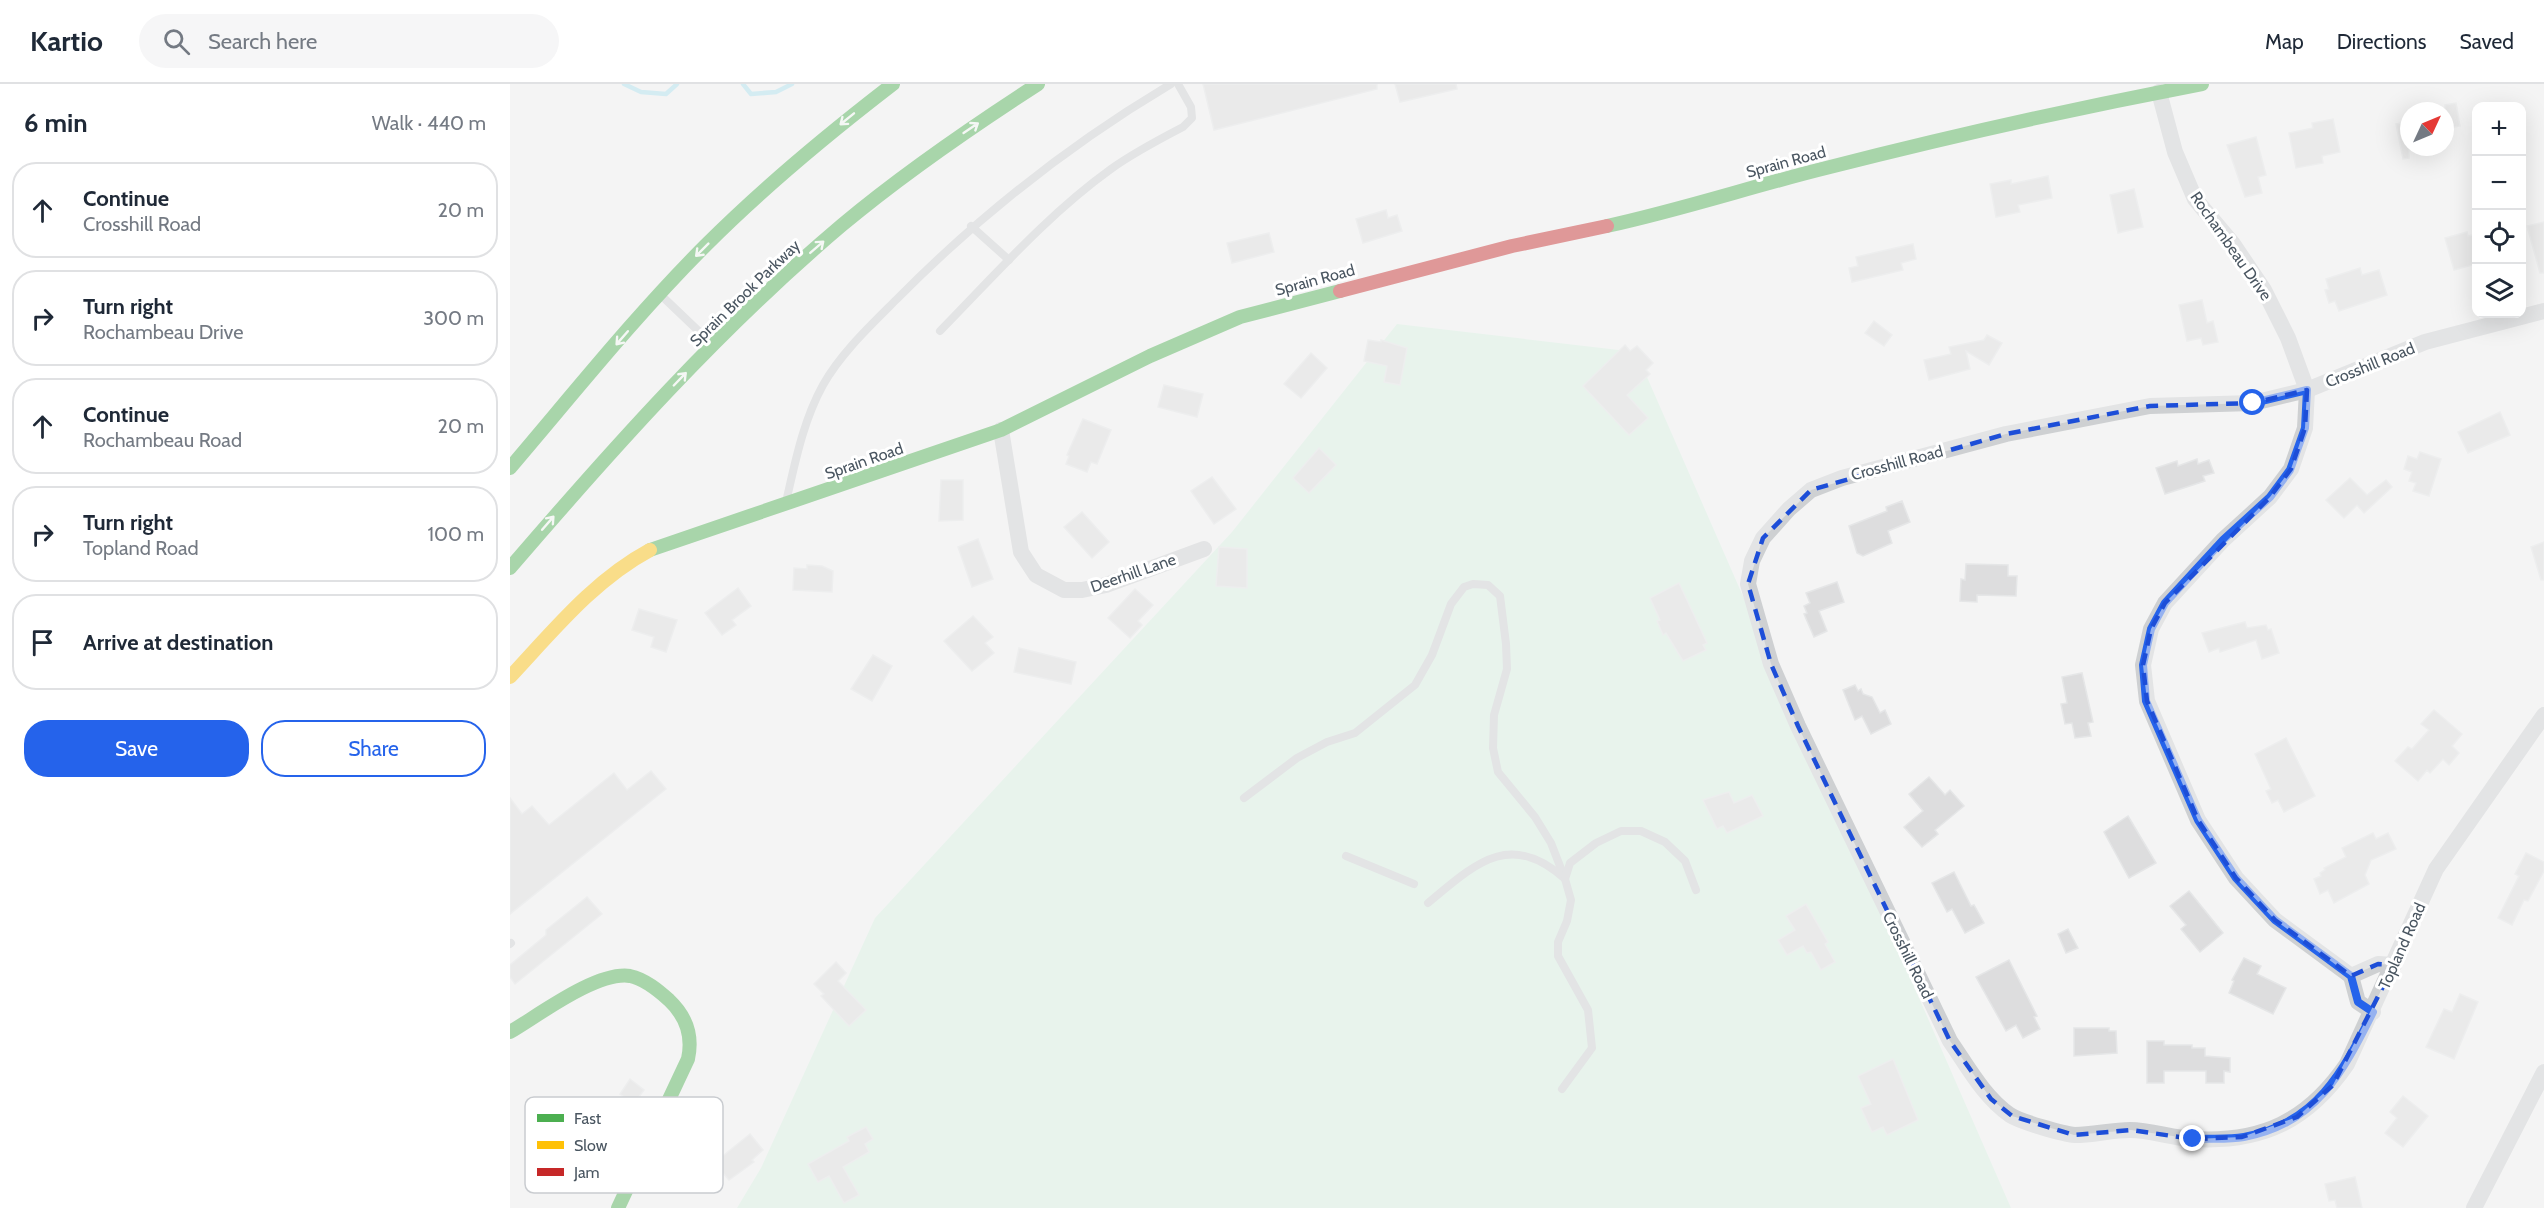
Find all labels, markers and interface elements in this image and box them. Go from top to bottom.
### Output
search box [139,14,559,68]
text: Kartio [30,24,103,58]
icon: search [160,25,193,58]
text: Search here [208,28,317,55]
text: Map [2265,29,2304,54]
text: Directions [2337,29,2426,54]
text: Saved [2459,29,2514,54]
north arrow [2400,102,2454,156]
map controls [2472,102,2526,318]
button: + [2472,102,2526,156]
text: 6 min [24,107,88,139]
text: Walk · 440 m [372,111,486,135]
one-way arrow [839,113,855,126]
one-way arrow [963,122,979,134]
street label: Sprain Road [1744,142,1828,182]
button: − [2472,156,2526,210]
text: Continue [83,185,169,212]
street label: Rochambeau Drive [2186,188,2276,304]
icon: ahead [26,194,59,227]
text: 20 m [438,198,484,222]
button: locate [2472,210,2526,264]
text: Crosshill Road [83,212,201,236]
street label: Sprain Brook Parkway [686,236,804,350]
one-way arrow [809,240,824,254]
one-way arrow [695,243,710,257]
street label: Sprain Road [1273,260,1357,300]
button: layers [2472,264,2526,318]
text: Turn right [83,293,173,320]
icon: right [26,302,59,335]
text: 300 m [423,306,484,330]
text: Rochambeau Drive [83,320,244,344]
one-way arrow [615,330,629,345]
street label: Crosshill Road [2323,338,2417,392]
one-way arrow [672,372,687,387]
route start [2239,389,2265,415]
text: Continue [83,401,169,428]
icon: ahead [26,410,59,443]
text: 20 m [438,414,484,438]
text: Rochambeau Road [83,428,242,452]
street label: Sprain Road [822,439,906,483]
street label: Crosshill Road [1849,442,1945,484]
text: Turn right [83,509,173,536]
one-way arrow [541,516,555,531]
icon: right [26,518,59,551]
text: 100 m [428,522,484,546]
text: Topland Road [83,536,199,560]
street label: Deerhill Lane [1088,550,1178,596]
icon: arrive [26,626,59,659]
text: Arrive at destination [83,629,273,656]
button: Save [24,720,249,777]
button: Share [261,720,486,777]
street label: Topland Road [2374,900,2430,992]
street label: Crosshill Road [1879,908,1937,1002]
legend [525,1097,723,1193]
text: Fast [574,1109,602,1128]
route end [2179,1125,2205,1151]
text: Slow [574,1136,608,1155]
text: Jam [573,1163,600,1182]

